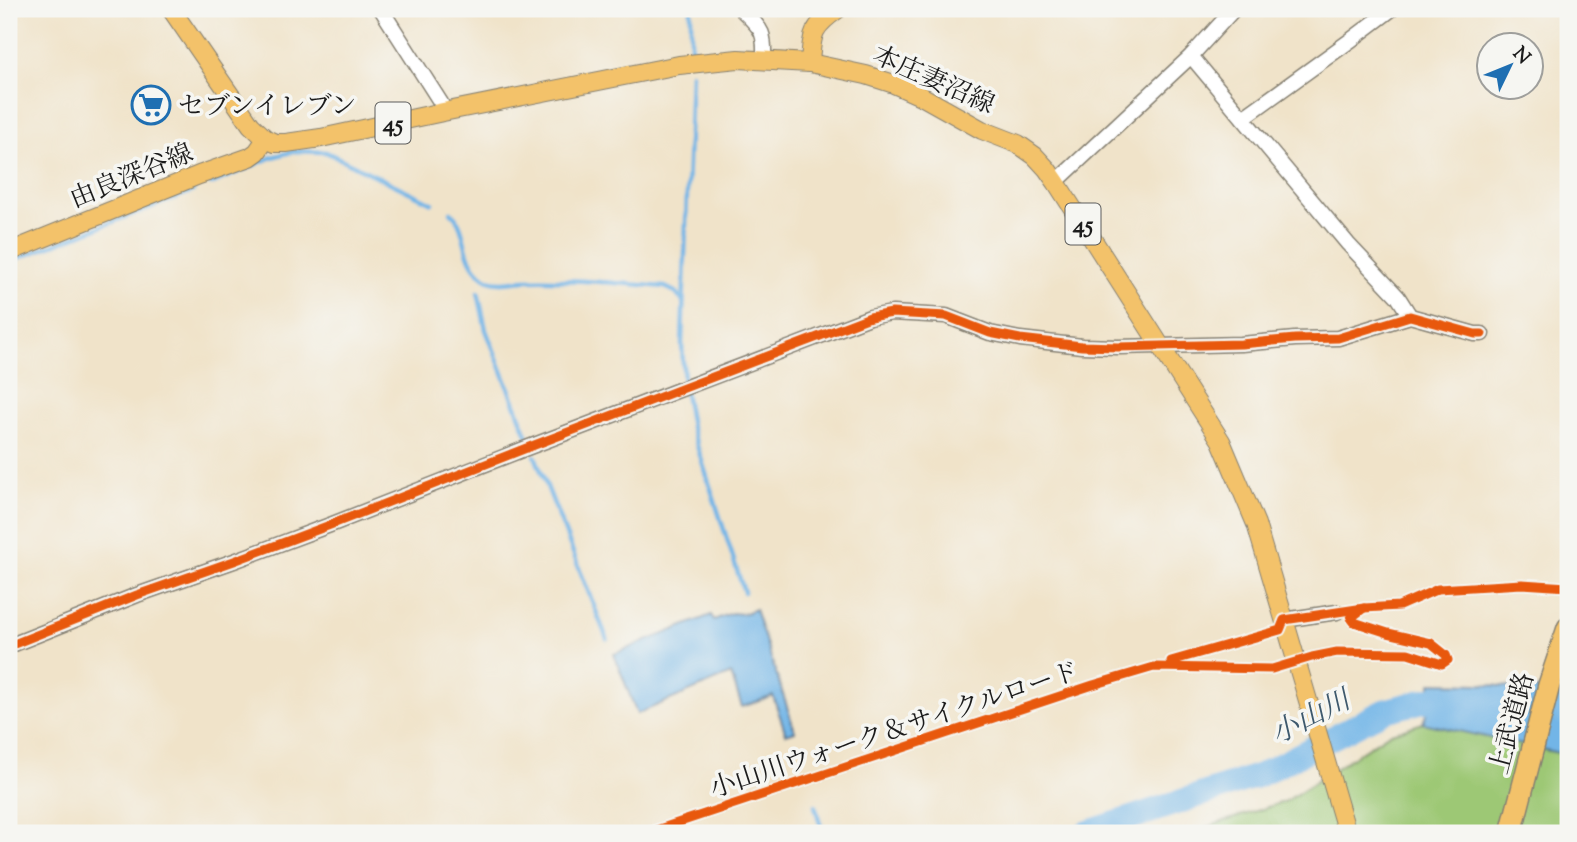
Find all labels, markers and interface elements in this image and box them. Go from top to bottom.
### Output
north arrow [1476,32,1546,102]
street label: 本庄妻沼線 [866,38,1000,125]
text: N [1506,41,1536,71]
supermarket icon: セブンイレブン [130,84,172,126]
place label: セブンイレブン [178,89,357,126]
road number: 45 [376,103,410,144]
street label: 由良深谷線 [65,136,199,219]
road number: 45 [1066,204,1100,244]
street label: 小山川ウォーク＆サイクルロード [706,654,1084,809]
street label: 上武道路 [1482,669,1545,779]
water label: 小山川 [1265,680,1361,756]

